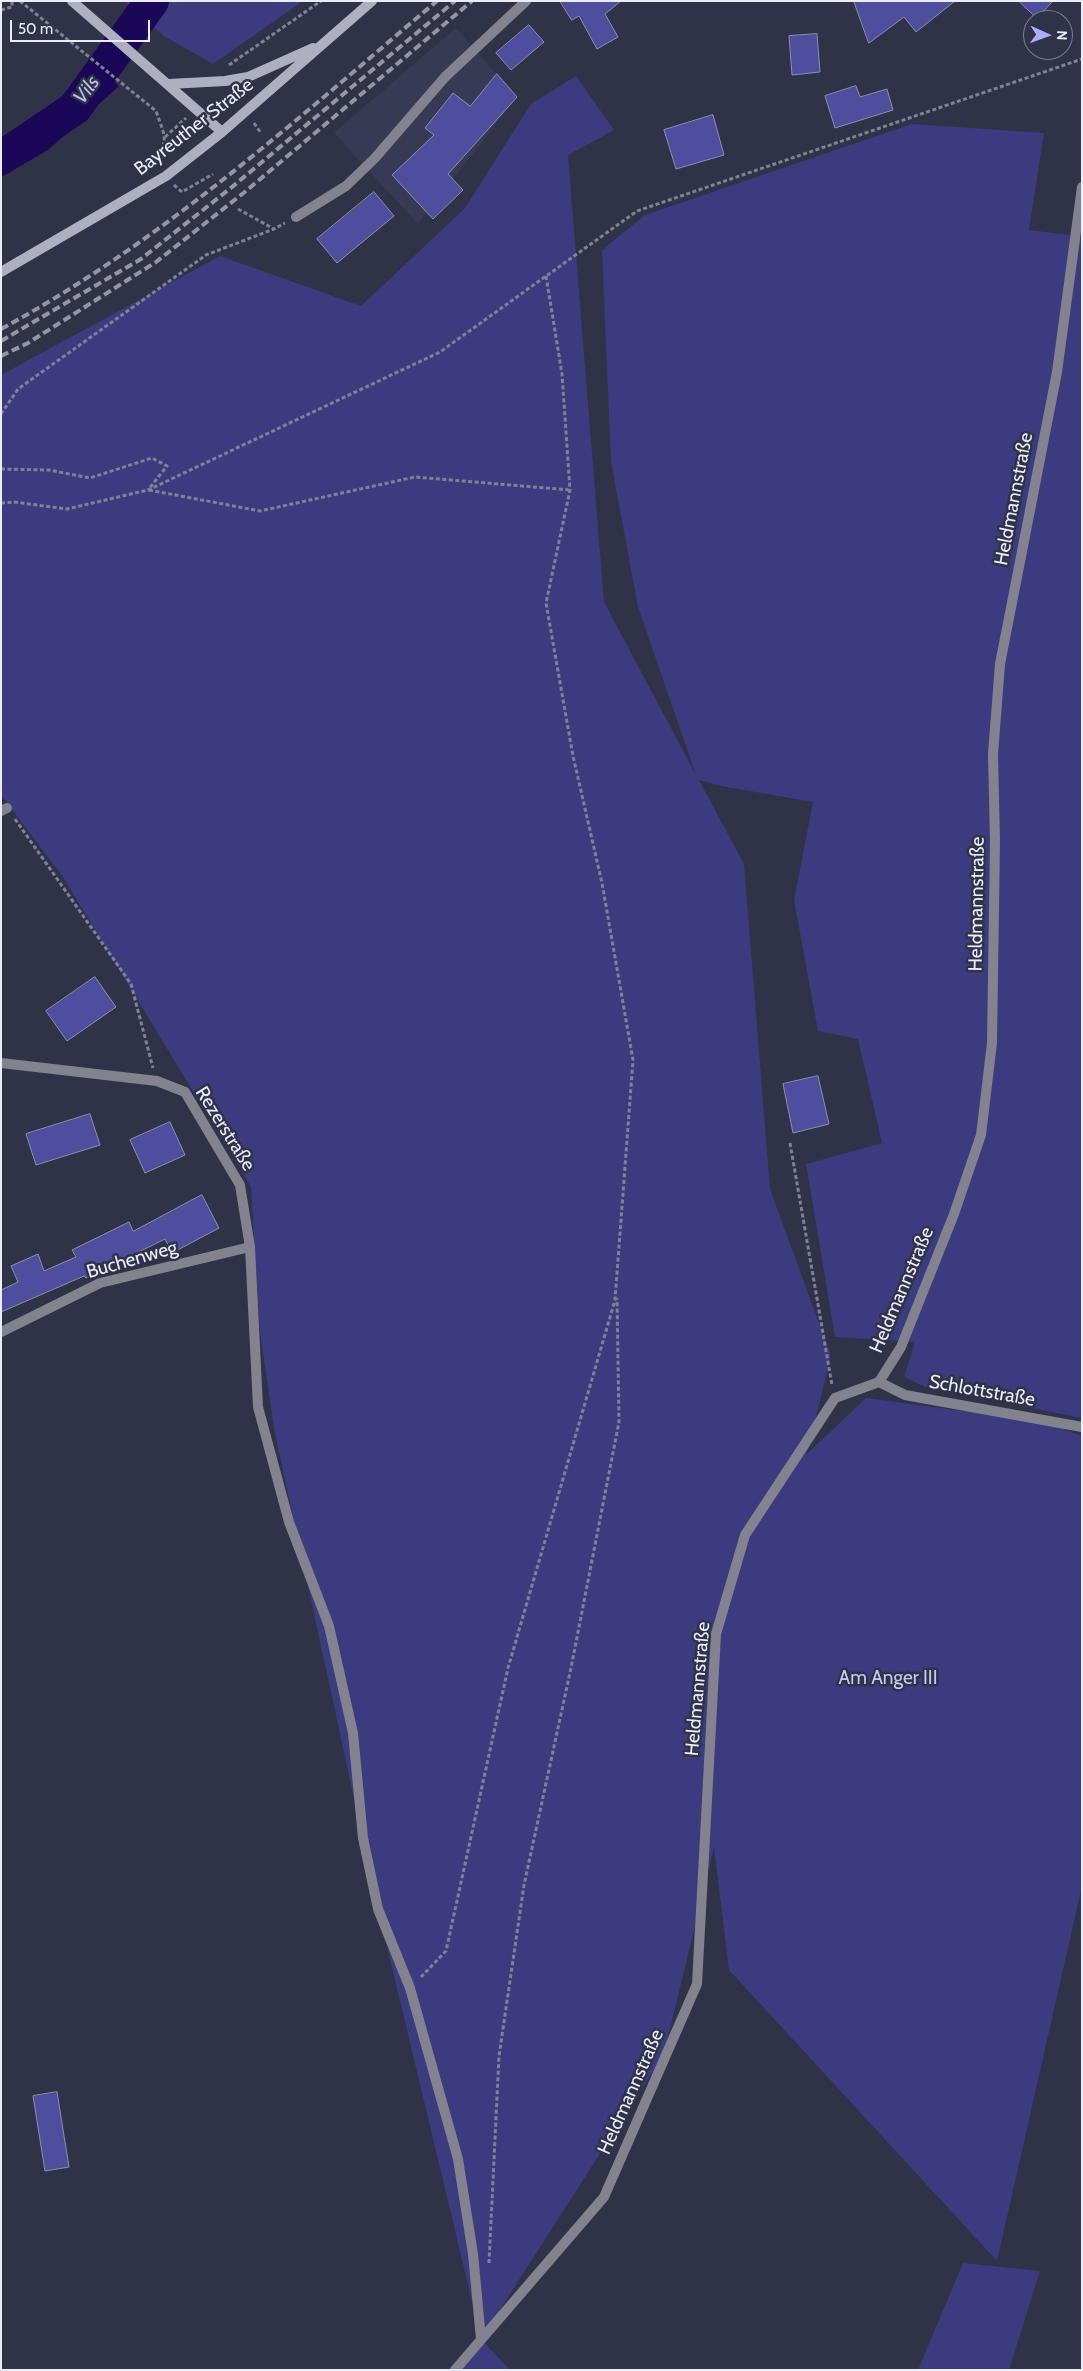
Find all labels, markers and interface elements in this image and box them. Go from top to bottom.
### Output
scale bar [12,10,152,42]
north arrow [1023,10,1073,60]
text: 50 m [18,20,53,38]
text: N [1053,30,1071,41]
water label: Vils [69,71,105,109]
street label: Bayreuther Straße [130,73,258,181]
street label: Heldmannstraße [990,431,1038,567]
street label: Heldmannstraße [964,836,990,972]
street label: Rezerstraße [190,1083,260,1175]
street label: Heldmannstraße [865,1224,939,1356]
street label: Buchenweg [84,1236,180,1284]
street label: Schlottstraße [927,1370,1037,1412]
street label: Heldmannstraße [681,1621,715,1757]
park label: Am Anger III [839,1667,937,1689]
street label: Heldmannstraße [593,2026,669,2158]

